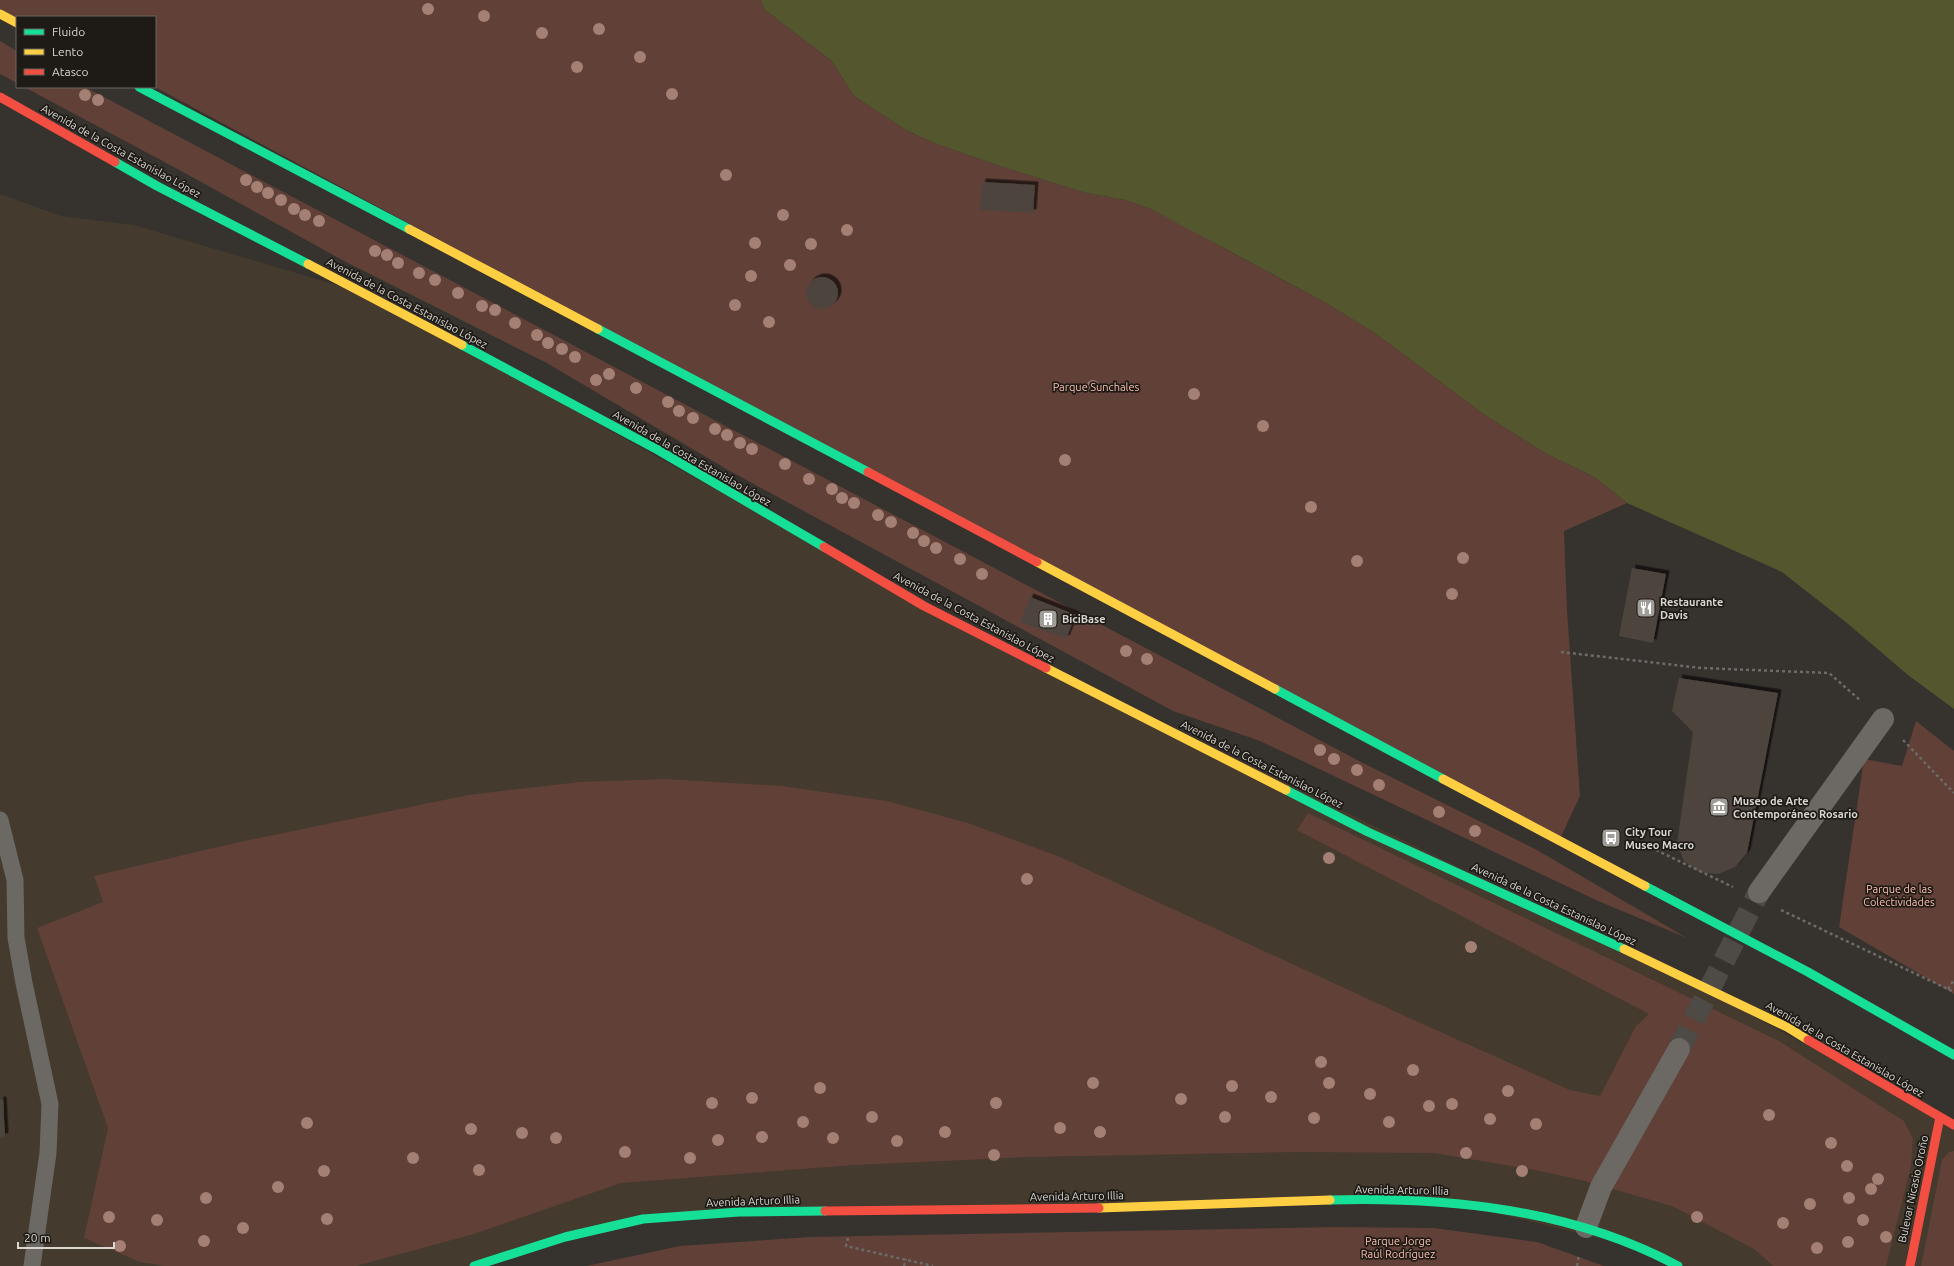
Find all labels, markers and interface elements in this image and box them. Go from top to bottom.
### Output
legend [16,16,156,88]
text: Fluido [52,25,85,38]
text: Lento [52,45,83,58]
text: Atasco [52,65,88,78]
street label: Avenida de la Costa Estanislao López [39,102,203,200]
street label: Avenida de la Costa Estanislao López [325,255,489,351]
park label: Parque Sunchales [1053,381,1140,393]
street label: Avenida de la Costa Estanislao López [611,408,773,508]
street label: Avenida de la Costa Estanislao López [892,569,1056,665]
place label: Restaurante Davis [1660,596,1723,621]
restaurant icon: Restaurante Davis [1635,597,1657,619]
building icon: BiciBase [1037,608,1059,630]
place label: BiciBase [1062,613,1106,625]
street label: Avenida de la Costa Estanislao López [1179,718,1345,810]
place label: Museo de Arte Contemporáneo Rosario [1733,795,1858,820]
museum icon: Museo de Arte Contemporáneo Rosario [1708,796,1730,818]
place label: City Tour Museo Macro [1625,826,1695,851]
bus stop icon: City Tour Museo Macro [1600,827,1622,849]
street label: Avenida de la Costa Estanislao López [1470,860,1638,948]
park label: Parque de las Colectividades [1863,883,1935,908]
street label: Avenida de la Costa Estanislao López [1764,999,1926,1099]
street label: Bulevar Nicasio Oroño [1896,1134,1930,1244]
street label: Avenida Arturo Illia [1355,1183,1449,1197]
street label: Avenida Arturo Illia [1030,1189,1124,1203]
street label: Avenida Arturo Illia [706,1193,800,1209]
scale bar [18,1224,114,1250]
text: 20 m [24,1231,51,1244]
park label: Parque Jorge Raúl Rodríguez [1361,1235,1435,1260]

